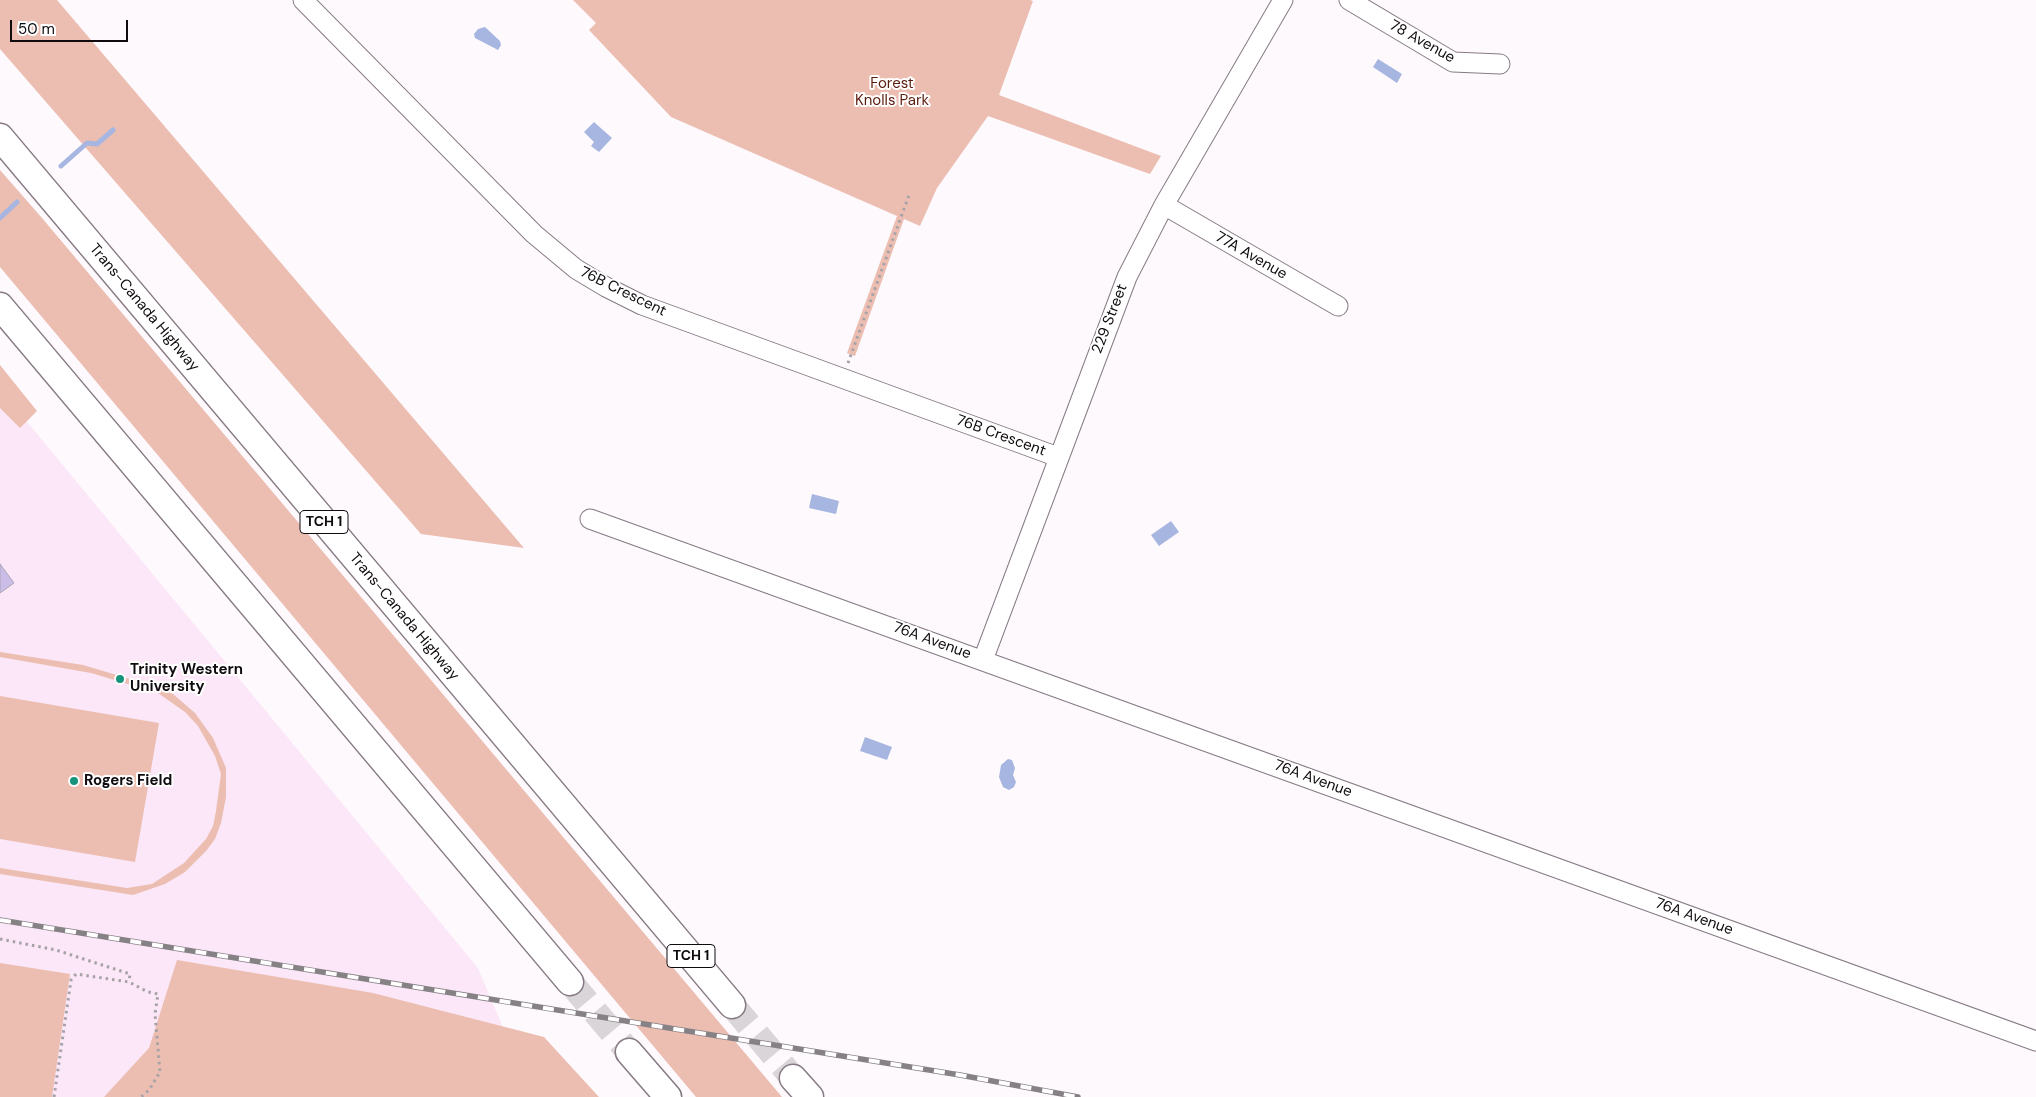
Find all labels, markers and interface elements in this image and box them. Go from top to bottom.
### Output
scale bar [12,10,130,42]
street label: 78 Avenue [1386,17,1458,67]
text: 50 m [18,19,55,39]
park label: Forest Knolls Park [855,75,929,110]
street label: 77A Avenue [1212,228,1290,284]
street label: Trans-Canada Highway [85,241,203,375]
street label: 76B Crescent [577,263,669,321]
street label: 229 Street [1089,282,1131,356]
street label: 76B Crescent [954,412,1048,460]
road number: TCH 1 [300,511,348,534]
street label: Trans-Canada Highway [345,550,463,684]
street label: 76A Avenue [891,619,973,663]
place label: Trinity Western University [130,661,243,696]
marker: Trinity Western University [114,673,126,685]
street label: 76A Avenue [1272,757,1354,801]
place label: Rogers Field [84,772,172,790]
marker: Rogers Field [68,775,80,787]
street label: 76A Avenue [1653,895,1735,939]
road number: TCH 1 [667,944,715,968]

